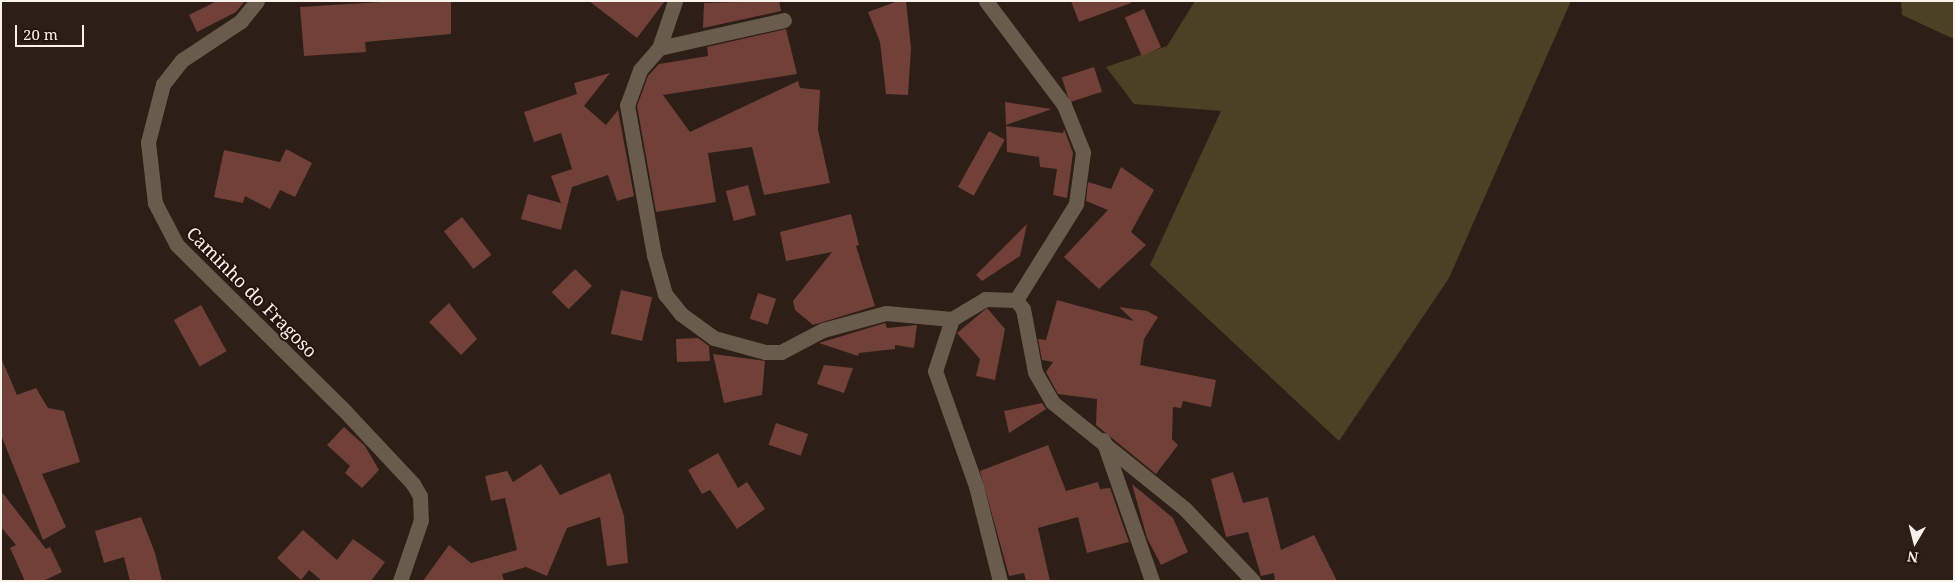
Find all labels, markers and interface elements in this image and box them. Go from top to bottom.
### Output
scale bar [18,15,86,47]
text: 20 m [23,24,58,44]
street label: Caminho do Fragoso [182,222,322,362]
north arrow [1890,517,1940,567]
text: N [1906,547,1920,568]

